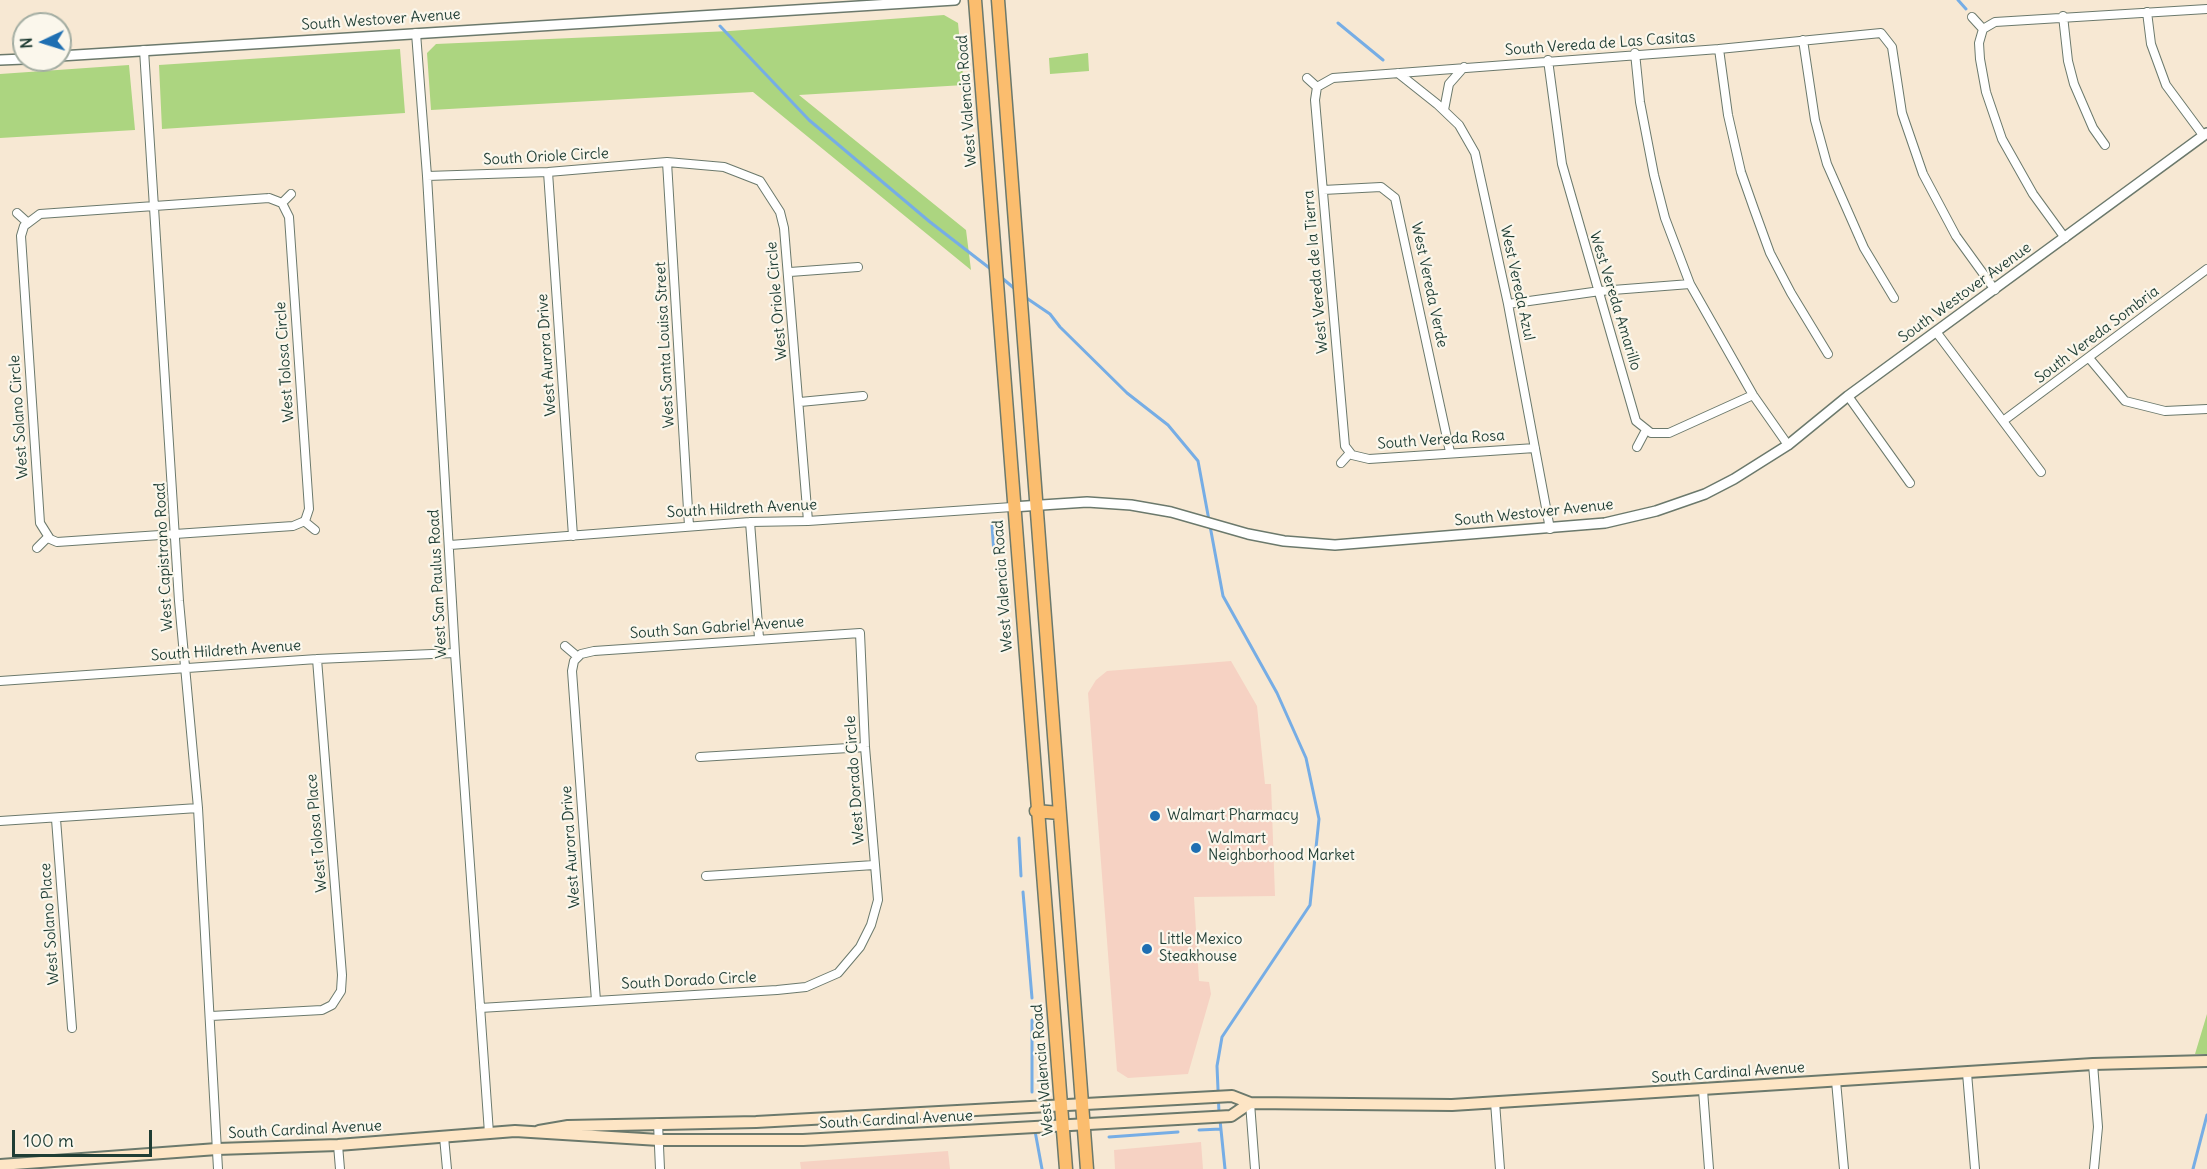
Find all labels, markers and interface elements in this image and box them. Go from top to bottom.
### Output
street label: South Westover Avenue [301,5,461,35]
north arrow [12,12,72,72]
street label: South Vereda de Las Casitas [1504,28,1696,60]
street label: West Valencia Road [953,34,981,168]
text: N [16,37,36,49]
street label: South Oriole Circle [483,145,609,169]
street label: West Vereda de la Tierra [1300,190,1332,354]
street label: West Vereda Verde [1407,221,1451,349]
street label: West Vereda Azul [1496,224,1538,342]
street label: West Vereda Amarillo [1585,229,1645,373]
street label: South Westover Avenue [1895,239,2035,347]
street label: West Oriole Circle [763,241,791,361]
street label: West Santa Louisa Street [652,261,678,429]
street label: South Vereda Sombria [2031,282,2163,388]
street label: West Aurora Drive [534,293,560,417]
street label: West Tolosa Circle [272,301,298,423]
street label: West Solano Circle [6,354,32,480]
street label: South Vereda Rosa [1377,427,1505,453]
street label: West Capistrano Road [151,482,177,632]
street label: South Hildreth Avenue [666,496,818,522]
street label: South Westover Avenue [1454,496,1614,530]
street label: West San Paulus Road [425,509,451,659]
street label: West Valencia Road [989,519,1017,653]
street label: South San Gabriel Avenue [629,613,805,643]
street label: South Hildreth Avenue [150,637,302,665]
street label: West Dorado Circle [842,715,868,845]
street label: West Tolosa Place [303,773,331,893]
street label: West Aurora Drive [558,785,584,909]
place label: Walmart Pharmacy [1167,807,1299,825]
marker: Walmart Pharmacy [1148,809,1162,823]
place label: Walmart Neighborhood Market [1208,830,1355,865]
marker: Walmart Neighborhood Market [1189,841,1203,855]
street label: West Solano Place [37,862,63,986]
place label: Little Mexico Steakhouse [1159,931,1242,966]
marker: Little Mexico Steakhouse [1140,942,1154,956]
street label: South Dorado Circle [621,968,757,994]
street label: West Valencia Road [1028,1003,1058,1137]
street label: South Cardinal Avenue [1651,1059,1805,1087]
street label: South Cardinal Avenue [819,1107,973,1133]
street label: South Cardinal Avenue [228,1117,382,1143]
scale bar [15,1118,154,1156]
text: 100 m [23,1129,74,1152]

